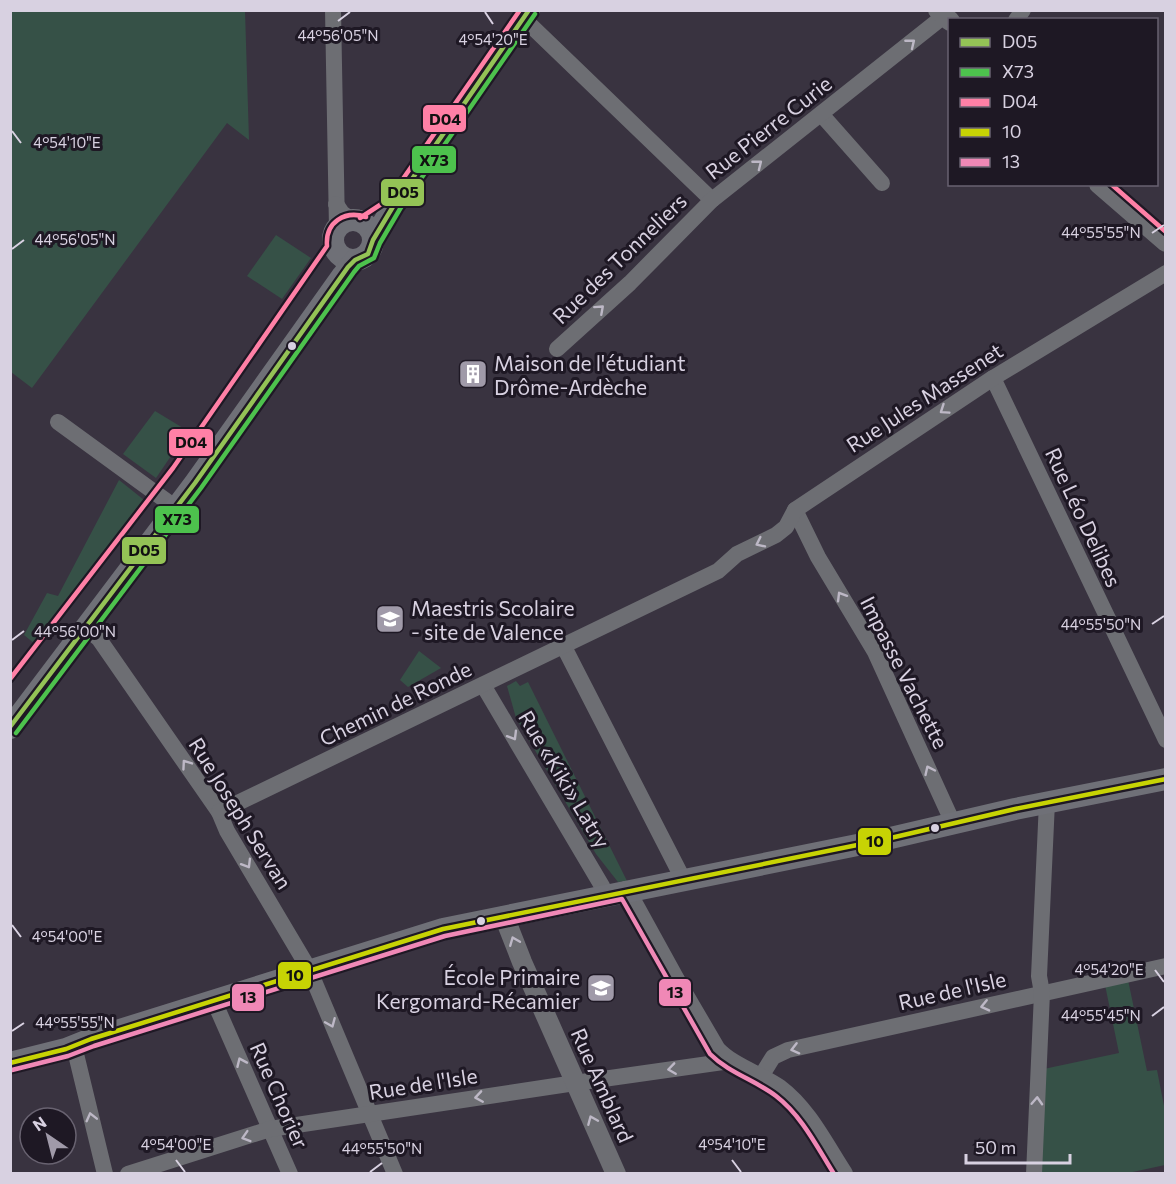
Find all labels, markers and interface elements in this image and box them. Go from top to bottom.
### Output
legend [948,18,1158,186]
text: 44°56'05"N [297,26,379,44]
text: 4°54'20"E [458,30,528,48]
text: D05 [1002,30,1037,52]
one-way arrow [904,39,915,50]
text: X73 [1002,60,1034,82]
street label: Rue Pierre Curie [700,70,836,184]
text: D04 [1002,90,1038,112]
line badge: D04 [422,104,467,133]
text: D04 [429,109,461,128]
text: 10 [1002,120,1021,142]
text: 4°54'10"E [33,133,101,151]
line badge: X73 [411,145,457,174]
text: X73 [419,150,449,169]
text: 13 [1002,150,1020,172]
one-way arrow [752,160,763,171]
line badge: D05 [380,178,425,207]
text: D05 [387,182,419,201]
street label: Rue des Tonneliers [547,188,691,328]
text: 44°55'55"N [1061,223,1141,241]
text: 44°56'05"N [34,230,116,248]
one-way arrow [593,305,604,316]
street label: Rue Jules Massenet [841,337,1007,457]
unlabelled marker [286,340,298,352]
place label: Maison de l'étudiant Drôme-Ardèche [494,350,686,399]
building icon: Maison de l'étudiant Drôme-Ardèche [457,358,489,390]
one-way arrow [940,403,950,415]
line badge: D04 [168,428,214,457]
text: D04 [175,432,207,451]
street label: Rue Léo Delibes [1041,443,1127,591]
line badge: X73 [154,505,200,534]
text: X73 [162,509,192,528]
line badge: D05 [121,536,167,565]
one-way arrow [755,536,766,547]
text: D05 [128,540,160,559]
one-way arrow [837,592,849,602]
street label: Impasse Vachette [856,592,954,752]
place label: Maestris Scolaire - site de Valence [411,595,575,644]
school or university icon: Maestris Scolaire - site de Valence [374,603,406,635]
text: 44°55'50"N [1061,615,1141,633]
text: 44°56'00"N [34,622,116,640]
street label: Chemin de Ronde [315,655,475,751]
street label: Rue «Kiki» Latry [514,706,616,852]
one-way arrow [505,729,517,740]
street label: Rue Joseph Servan [184,733,298,893]
one-way arrow [182,760,193,771]
one-way arrow [924,766,936,777]
unlabelled marker [929,822,941,834]
line badge: 10 [857,827,892,856]
text: 10 [866,831,884,850]
one-way arrow [239,858,251,868]
unlabelled marker [475,915,487,927]
text: 4°54'00"E [32,927,102,945]
one-way arrow [509,937,521,948]
text: 4°54'20"E [1074,960,1144,978]
line badge: 10 [277,961,312,990]
place label: École Primaire Kergomard-Récamier [376,964,580,1013]
text: 10 [286,965,304,984]
street label: Rue de l'Isle [896,966,1008,1014]
school or university icon: École Primaire Kergomard-Récamier [585,972,617,1004]
line badge: 13 [658,978,692,1007]
text: 13 [667,982,683,1001]
line badge: 13 [231,983,265,1012]
text: 13 [240,987,256,1006]
one-way arrow [980,998,990,1011]
text: 44°55'45"N [1061,1006,1141,1024]
text: 44°55'55"N [35,1013,115,1031]
one-way arrow [324,1017,336,1028]
street label: Rue Amblard [567,1024,639,1146]
street label: Rue Chorier [246,1038,314,1152]
one-way arrow [790,1041,800,1054]
one-way arrow [236,1058,248,1069]
street label: Rue de l'Isle [367,1062,479,1104]
one-way arrow [667,1063,677,1075]
one-way arrow [474,1090,484,1103]
one-way arrow [1031,1096,1044,1105]
north arrow [18,1106,78,1166]
text: N [29,1112,49,1135]
one-way arrow [86,1112,99,1122]
one-way arrow [588,1115,600,1126]
scale bar [966,1127,1070,1165]
one-way arrow [241,1130,252,1142]
text: 4°54'00"E [141,1135,211,1153]
text: 4°54'10"E [698,1135,766,1153]
text: 50 m [975,1136,1016,1158]
text: 44°55'50"N [342,1139,422,1157]

